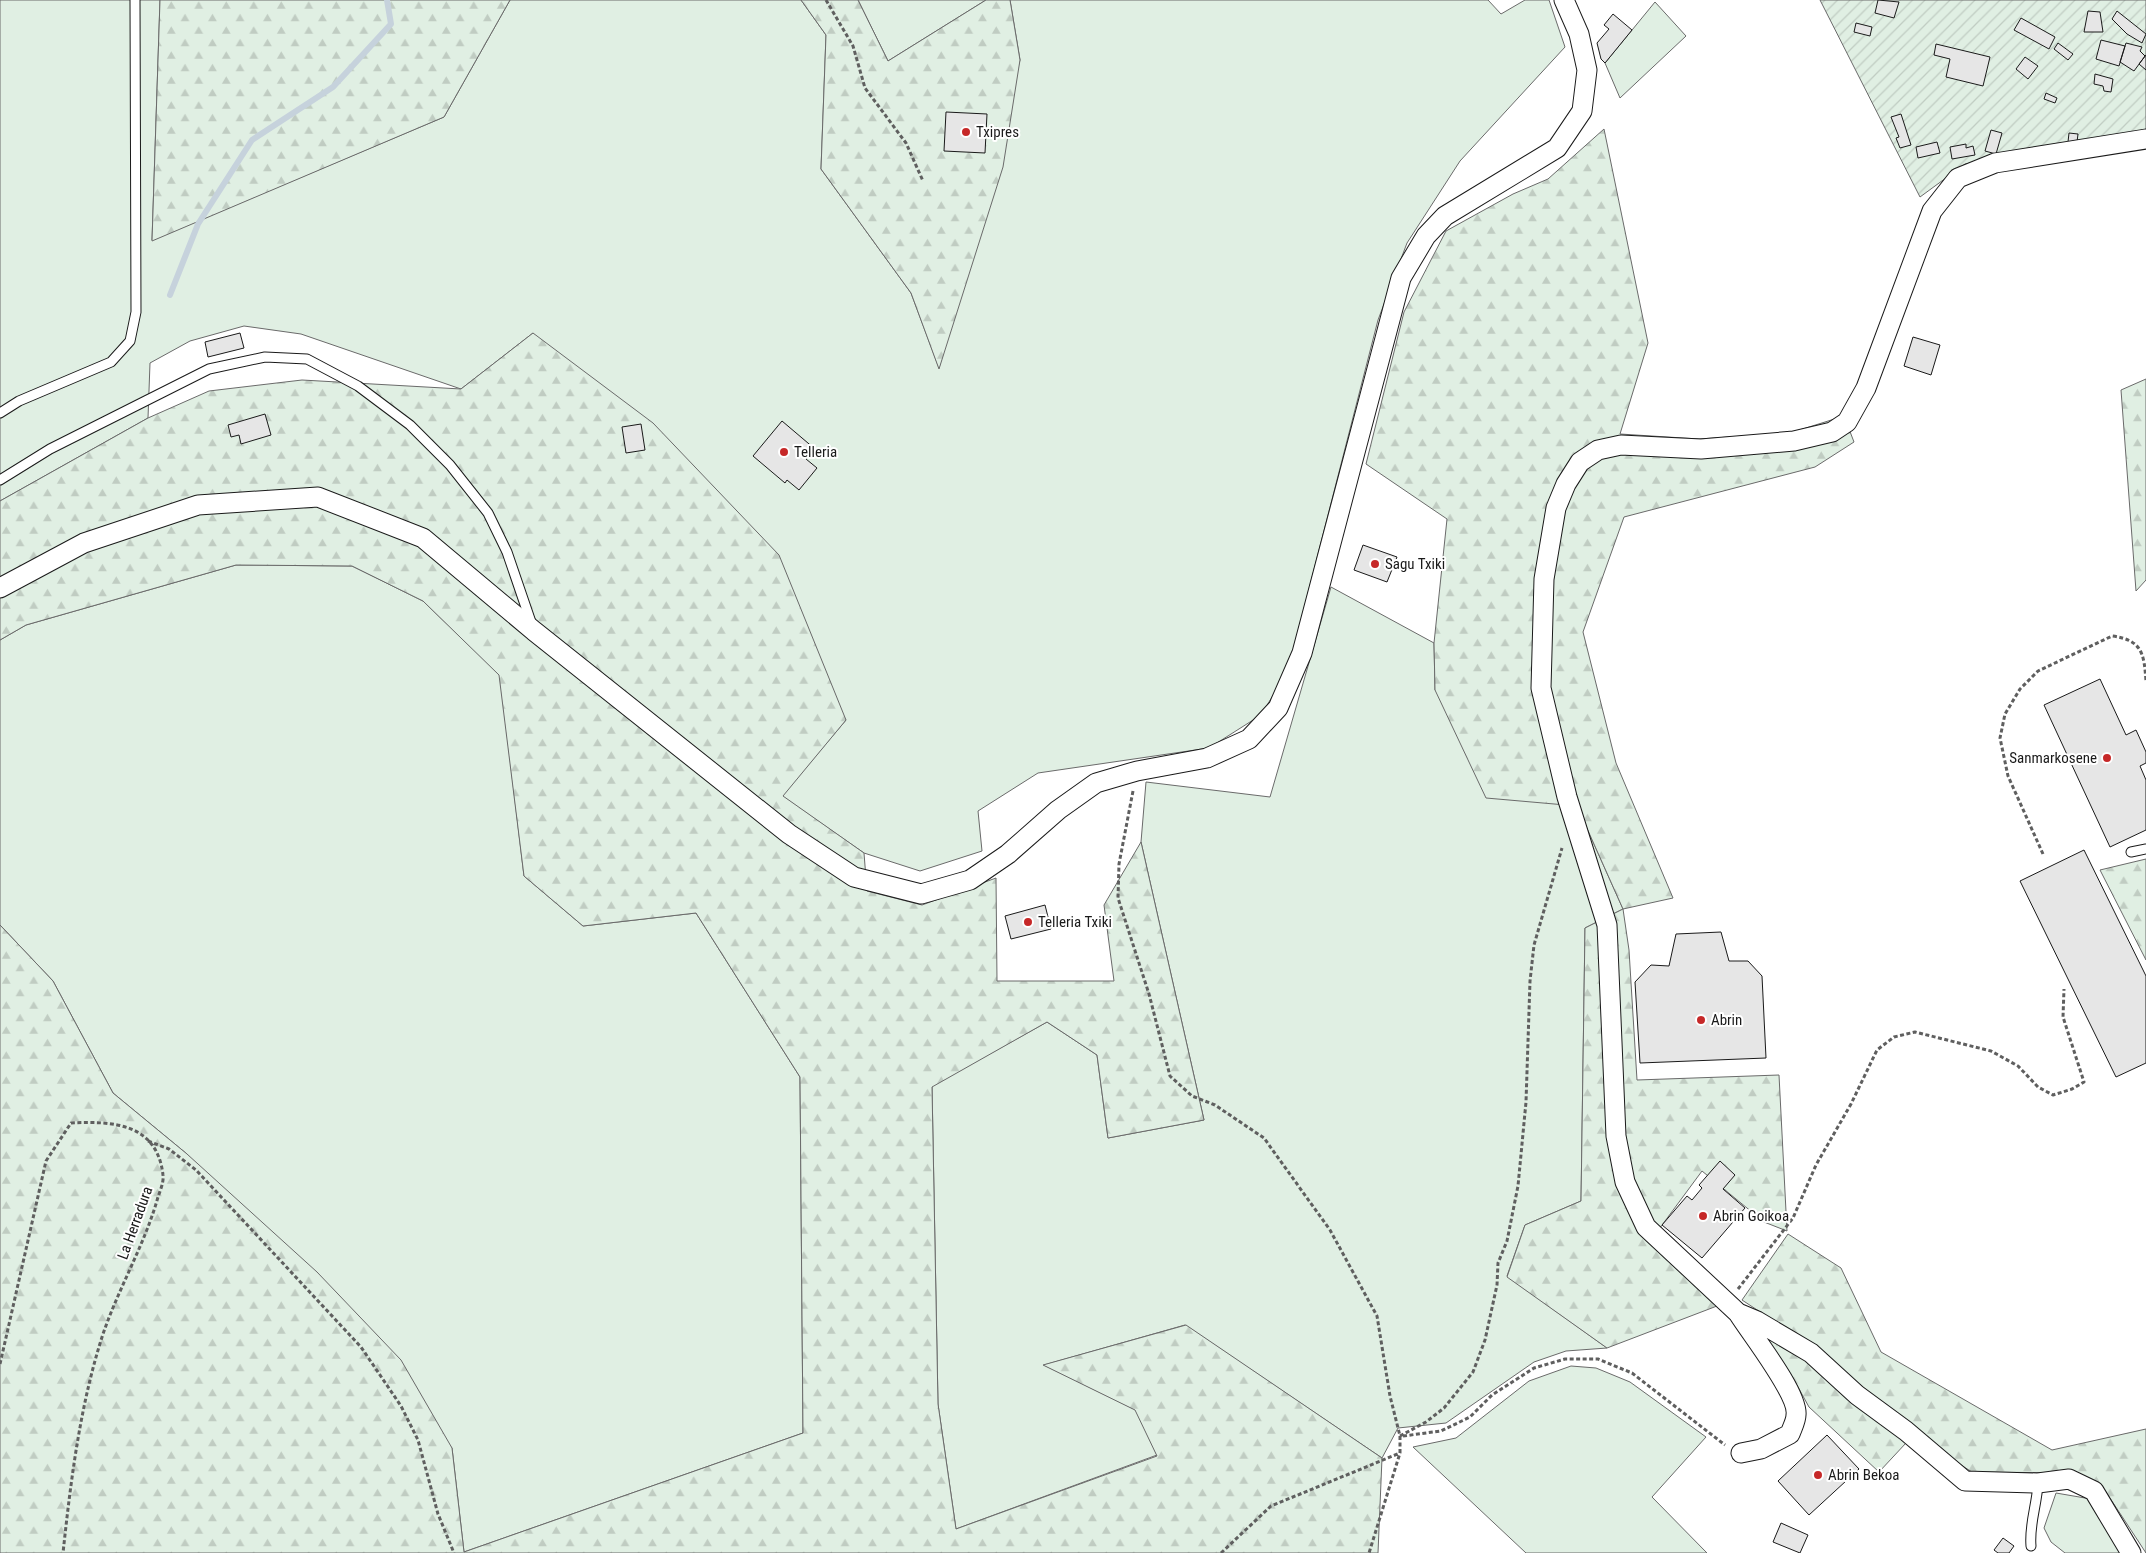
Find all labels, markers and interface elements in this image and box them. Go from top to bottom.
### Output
place label: Txipres [976,123,1019,141]
marker: Txipres [960,126,972,138]
place label: Telleria [794,443,837,461]
marker: Telleria [778,446,790,458]
place label: Sagu Txiki [1385,555,1445,573]
marker: Sagu Txiki [1369,558,1381,570]
place label: Sanmarkosene [2009,749,2097,767]
marker: Sanmarkosene [2101,752,2113,764]
place label: Telleria Txiki [1038,913,1112,931]
marker: Telleria Txiki [1022,916,1034,928]
place label: Abrin [1711,1011,1742,1029]
marker: Abrin [1695,1014,1707,1026]
street label: La Herradura [113,1184,157,1262]
place label: Abrin Goikoa [1713,1207,1789,1225]
marker: Abrin Goikoa [1697,1210,1709,1222]
place label: Abrin Bekoa [1828,1466,1899,1484]
marker: Abrin Bekoa [1812,1469,1824,1481]

